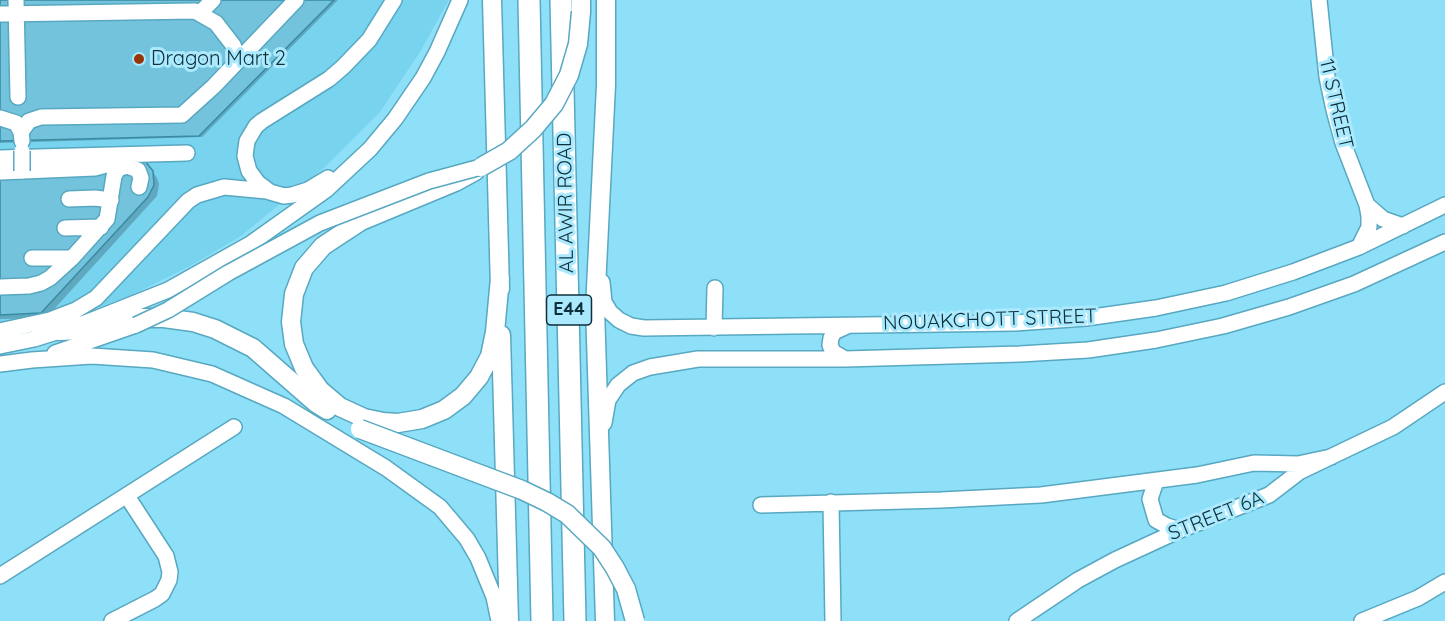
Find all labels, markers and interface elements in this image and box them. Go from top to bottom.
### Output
place label: Dragon Mart 2 [151,47,286,71]
marker: Dragon Mart 2 [132,52,146,66]
street label: 11 STREET [1314,57,1358,151]
street label: AL AWIR ROAD [553,133,579,273]
road number: E44 [546,295,592,325]
street label: NOUAKCHOTT STREET [883,304,1097,336]
street label: STREET 6A [1165,486,1267,546]

